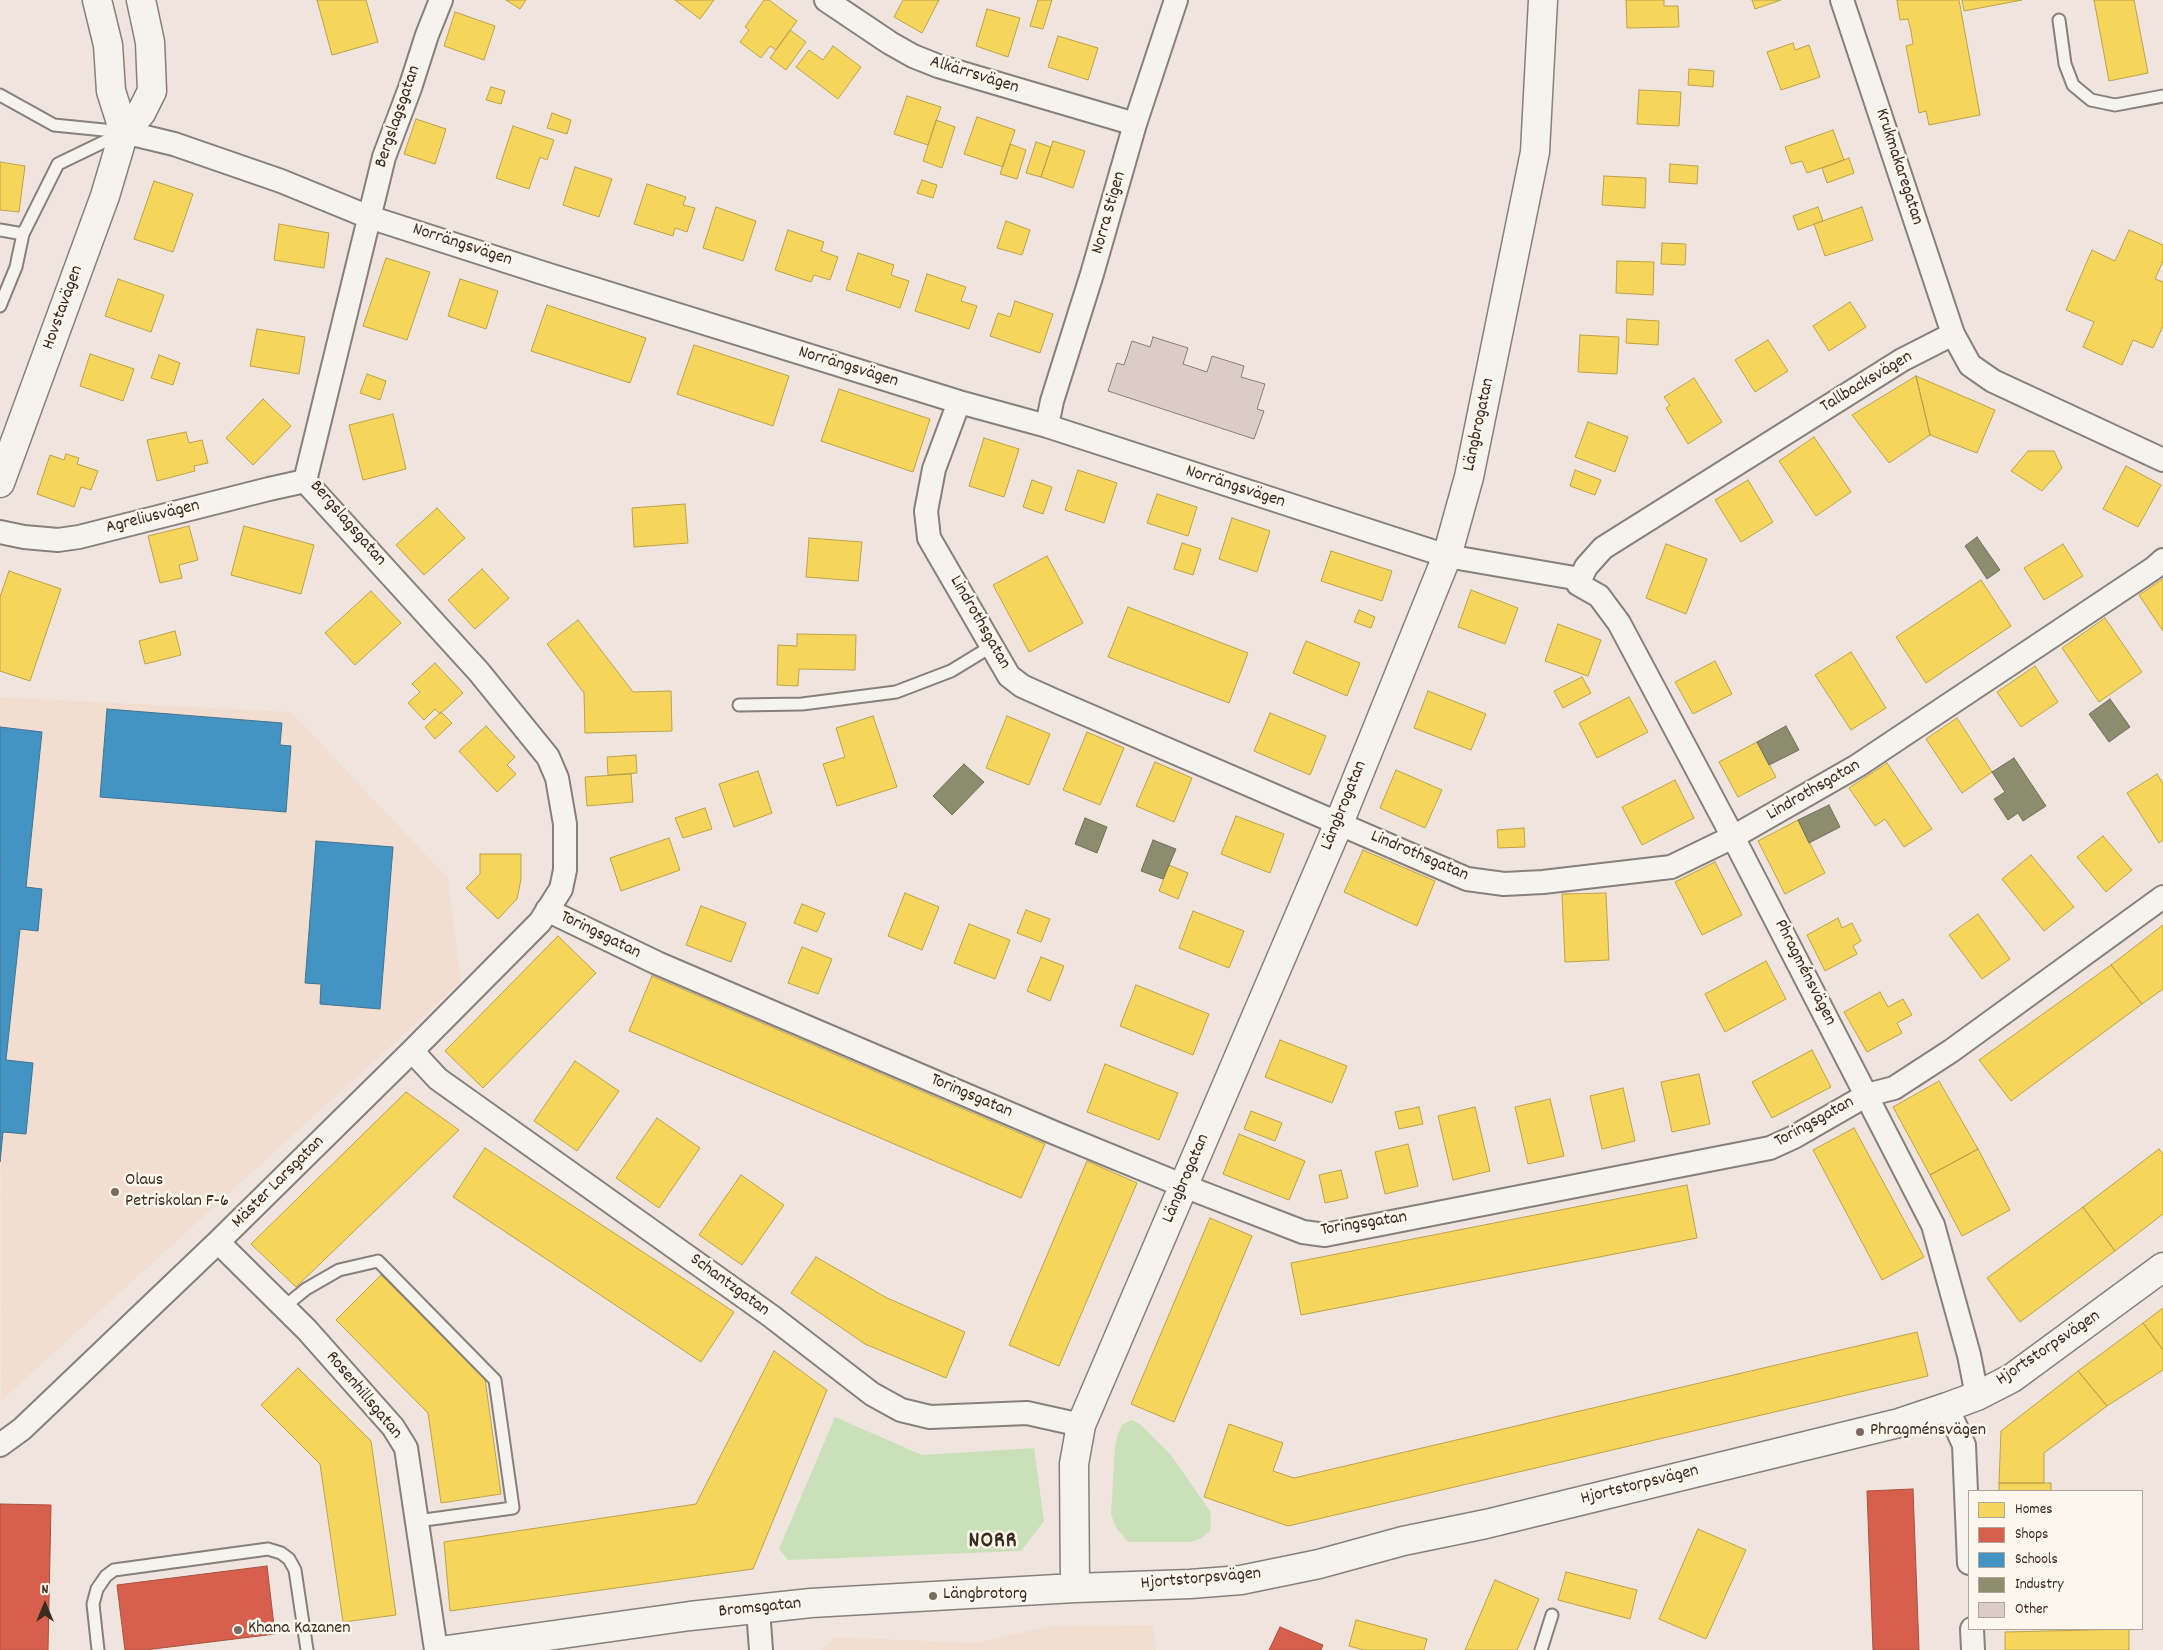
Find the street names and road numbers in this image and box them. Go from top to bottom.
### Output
street label: Alkärrsvägen [927,52,1021,100]
street label: Bergslagsgatan [371,63,427,171]
street label: Krukmakaregatan [1869,106,1927,228]
street label: Norra Stigen [1088,169,1132,257]
street label: Norrängsvägen [409,220,515,272]
street label: Hovstavägen [39,263,89,353]
street label: Norrängsvägen [795,343,901,393]
street label: Tallbacksvägen [1817,347,1917,419]
street label: Längbrogatan [1460,376,1500,474]
street label: Norrängsvägen [1182,462,1288,514]
street label: Bergslagsgatan [304,477,390,571]
street label: Agreliusvägen [104,496,202,540]
street label: Lindrothsgatan [944,572,1014,674]
street label: Lindrothsgatan [1763,756,1865,826]
street label: Längbrogatan [1317,758,1373,854]
street label: Lindrothsgatan [1367,827,1471,887]
street label: Toringsgatan [556,907,644,965]
street label: Phragménsvägen [1768,916,1840,1030]
street label: Toringsgatan [927,1070,1015,1124]
street label: Toringsgatan [1772,1092,1858,1154]
street label: Längbrogatan [1159,1131,1215,1227]
street label: Mäster Larsgatan [228,1132,330,1234]
street label: Toringsgatan [1319,1208,1409,1242]
street label: Schantzgatan [685,1250,773,1322]
street label: Hjortstorpsvägen [1993,1306,2105,1392]
street label: Rosenhillsgatan [320,1348,406,1444]
street label: Hjortstorpsvägen [1579,1461,1701,1511]
street label: Hjortstorpsvägen [1140,1564,1262,1596]
street label: Bromsgatan [718,1594,802,1624]

